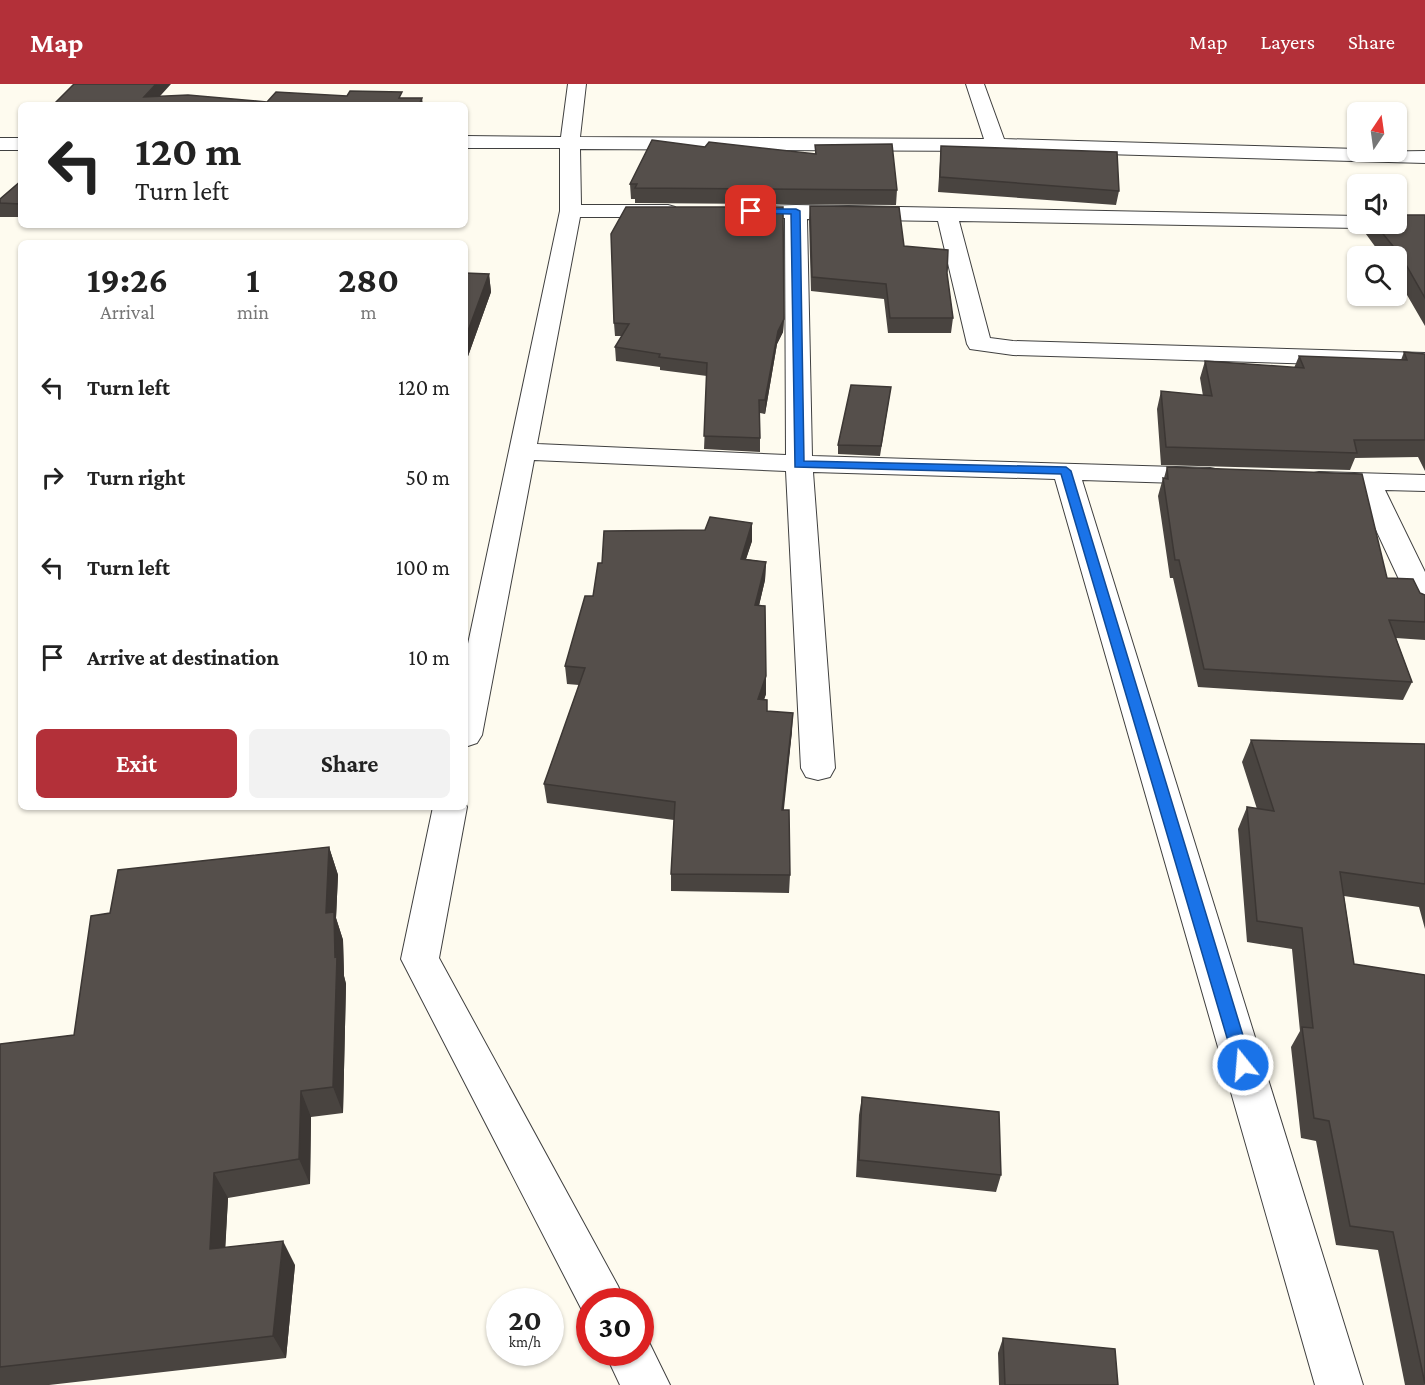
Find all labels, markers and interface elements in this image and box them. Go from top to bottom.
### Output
text: Map [30,27,83,58]
text: Map [1189,30,1228,54]
text: Layers [1261,30,1315,54]
text: Share [1348,30,1395,54]
north arrow [1347,102,1407,162]
map controls [1347,102,1407,306]
icon: left [36,126,114,204]
text: 120 m [135,127,241,174]
button: sound [1347,174,1407,234]
text: Turn left [135,176,229,206]
pin [725,185,776,236]
icon: arrive [734,194,767,227]
button: search [1347,246,1407,306]
text: 19:26 [87,260,168,300]
text: 1 [246,260,260,300]
text: 280 [338,260,399,300]
text: Arrival [100,301,155,323]
text: min [237,301,269,323]
text: m [360,301,377,323]
icon: left [36,371,69,404]
text: Turn left [87,375,170,400]
text: 120 m [398,375,450,400]
icon: right [36,461,69,494]
text: Turn right [87,465,185,490]
text: 50 m [405,465,450,490]
icon: left [36,551,69,584]
text: Turn left [87,555,170,580]
text: 100 m [396,555,450,580]
icon: arrive [36,641,69,674]
text: Arrive at destination [87,645,279,670]
text: 10 m [408,645,450,670]
button: Exit [36,729,237,798]
button: Share [249,729,450,798]
position arrow [1211,1033,1275,1097]
speed limit sign: 30 [576,1288,654,1366]
text: 20 [508,1303,542,1336]
text: km/h [509,1334,541,1350]

